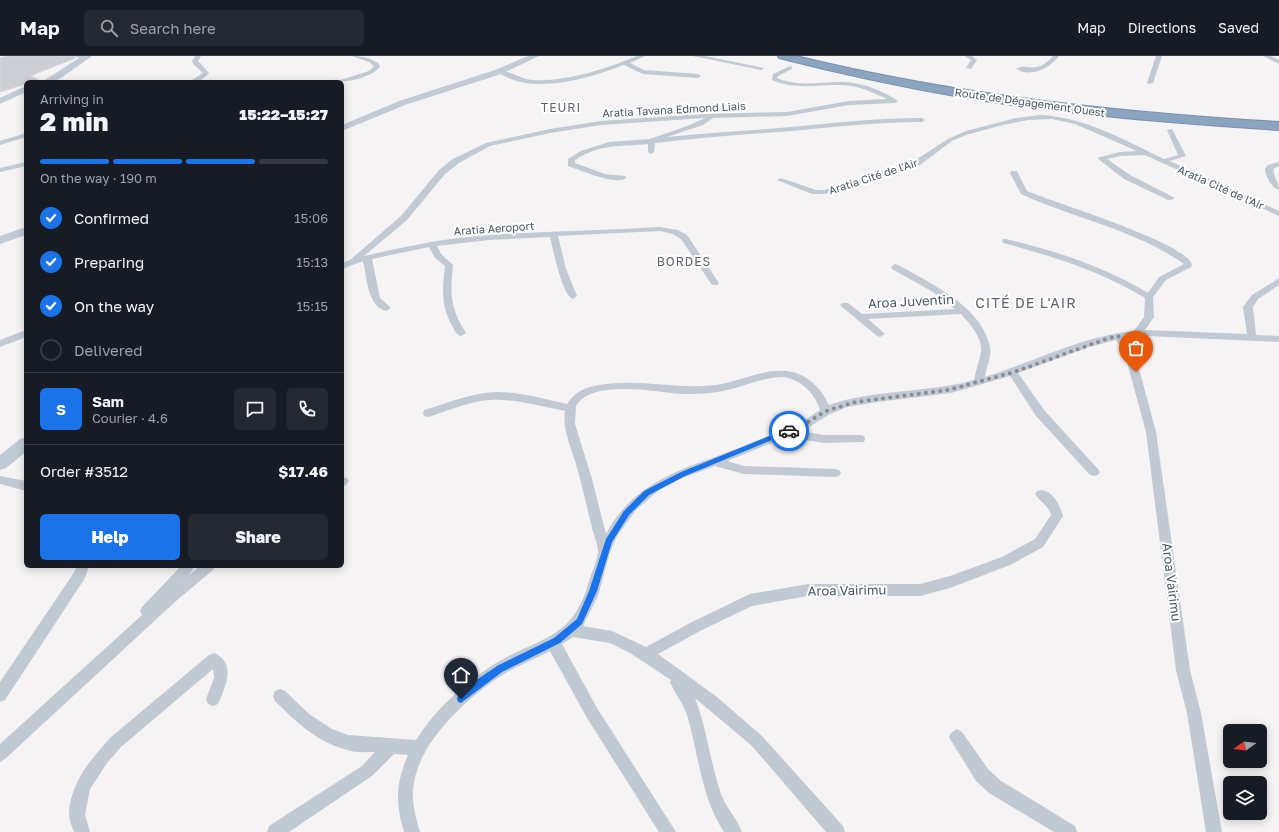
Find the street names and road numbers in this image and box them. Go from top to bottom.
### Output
street label: Route de Dégagement Ouest [954,85,1106,119]
street label: Aratia Tavana Edmond Liais [602,99,746,119]
street label: Aratia Cité de l'Air [827,155,920,197]
street label: Aratia Cité de l'Air [1176,162,1267,212]
street label: Aratia Aeroport [453,219,535,237]
street label: Aroa Juventin [868,291,954,311]
street label: Aroa Vairimu [1159,542,1185,622]
street label: Aroa Vairimu [807,581,887,599]

